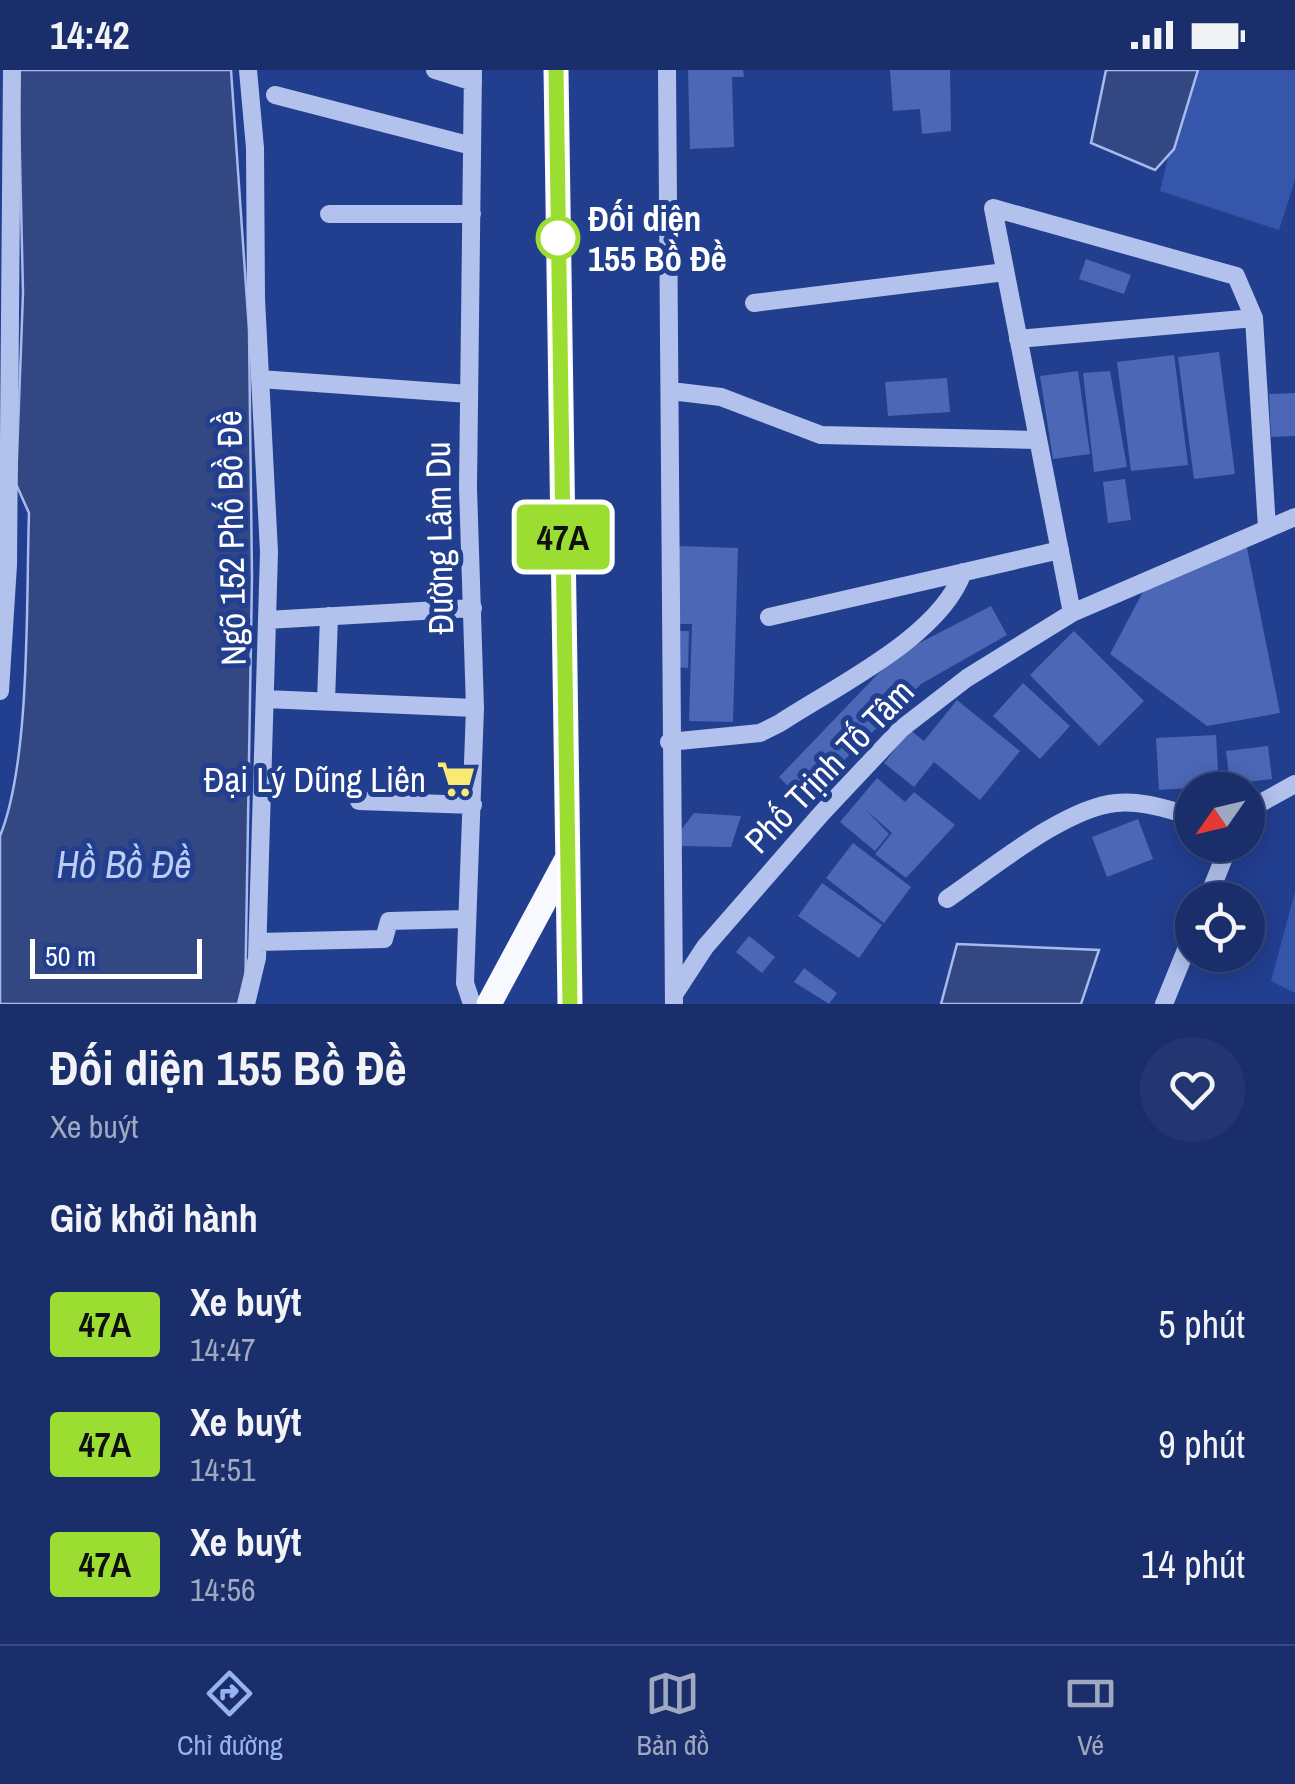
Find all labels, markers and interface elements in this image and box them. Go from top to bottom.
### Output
text: 14:42 [50,10,130,61]
place label: Đối diện 155 Bồ Đề [588,195,727,282]
marker: Đối diện 155 Bồ Đề [537,217,579,259]
street label: Ngõ 152 Phố Bồ Đề [205,410,257,666]
street label: Đường Lâm Du [414,441,464,635]
line badge: 47A [506,504,620,570]
text: 47A [537,514,589,561]
street label: Phố Trịnh Tố Tâm [734,669,924,863]
place label: Đại Lý Dũng Liên [204,756,426,803]
supermarket icon: Đại Lý Dũng Liên [435,758,477,800]
north arrow [1175,772,1265,862]
map controls [1175,772,1265,972]
water label: Hồ Bồ Đề [56,839,192,890]
button: locate [1175,882,1265,972]
scale bar [30,934,202,978]
text: 50 m [45,937,96,975]
text: Đối diện 155 Bồ Đề [50,1035,407,1100]
button: heart [1140,1037,1245,1142]
text: Xe buýt [50,1105,138,1148]
text: Giờ khởi hành [50,1193,258,1244]
text: Xe buýt [190,1277,301,1328]
text: 5 phút [1158,1299,1245,1350]
text: 47A [79,1301,131,1348]
text: 14:47 [190,1328,256,1371]
text: Xe buýt [190,1397,301,1448]
text: 9 phút [1158,1419,1245,1470]
text: 47A [79,1421,131,1468]
text: 14:51 [190,1448,256,1491]
text: Xe buýt [190,1517,301,1568]
text: 14 phút [1141,1539,1245,1590]
text: 47A [79,1541,131,1588]
text: 14:56 [190,1568,256,1611]
tab: Chỉ đường [177,1666,283,1764]
tab: Bản đồ [637,1666,709,1764]
tab: Vé [1063,1666,1118,1764]

